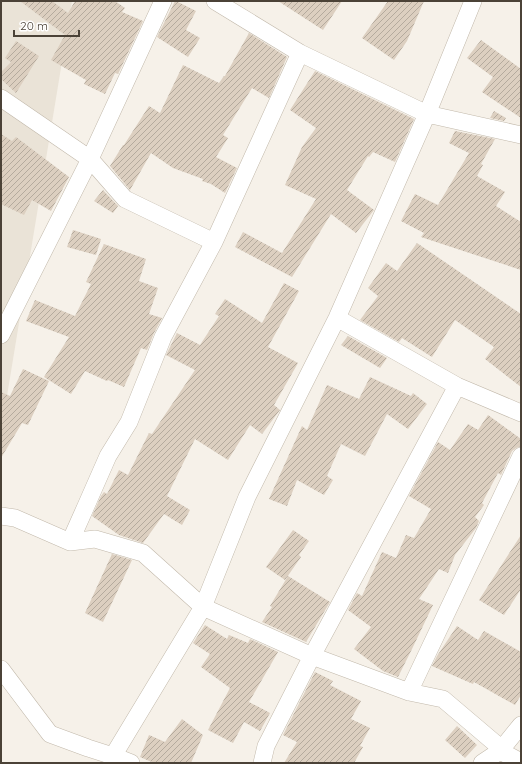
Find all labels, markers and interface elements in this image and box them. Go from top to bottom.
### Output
scale bar [14,12,79,38]
text: 20 m [20,18,48,33]

